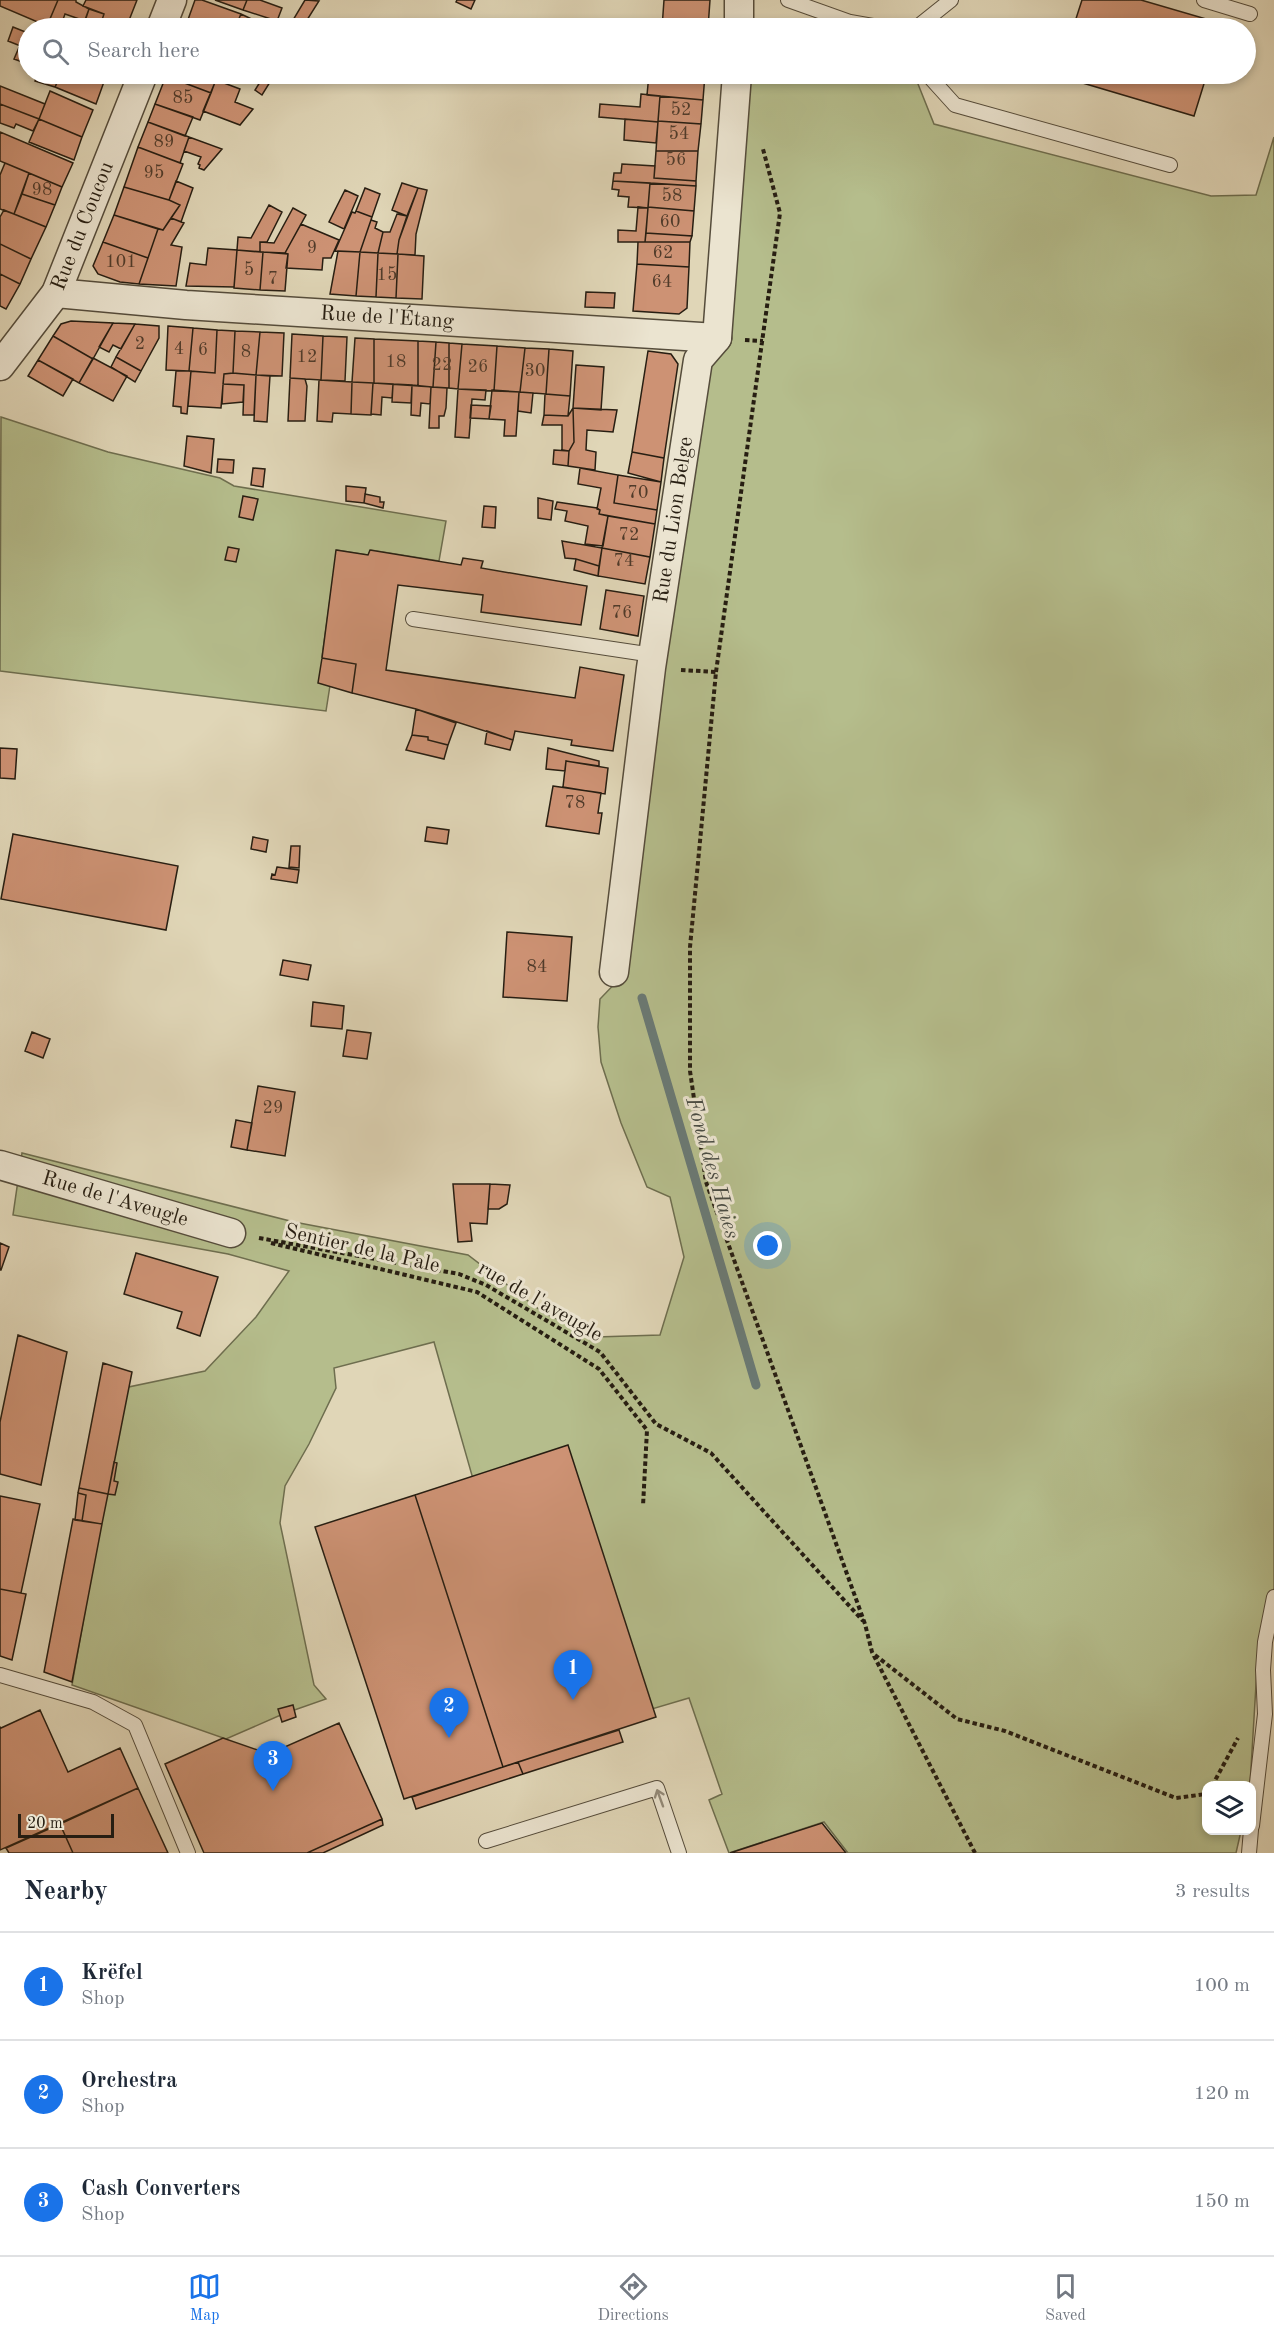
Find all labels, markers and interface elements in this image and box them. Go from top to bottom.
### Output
search box [18,18,1256,84]
icon: search [39,35,72,68]
text: Search here [87,40,200,62]
house number: 85 [173,89,193,107]
house number: 52 [671,101,691,119]
house number: 54 [669,125,689,143]
house number: 89 [154,133,174,151]
house number: 56 [666,151,686,169]
street label: Rue du Coucou [48,159,118,293]
house number: 95 [144,164,164,182]
house number: 98 [32,181,52,199]
house number: 58 [662,187,682,205]
house number: 60 [660,213,680,231]
house number: 9 [307,239,317,257]
house number: 62 [653,244,673,262]
house number: 101 [105,253,137,271]
house number: 5 [244,261,254,279]
house number: 15 [377,266,397,284]
house number: 7 [268,270,278,288]
house number: 64 [652,273,672,291]
street label: Rue de l'Étang [320,303,455,332]
house number: 2 [135,335,145,353]
house number: 4 [174,340,184,358]
house number: 6 [198,341,208,359]
house number: 8 [241,343,251,361]
house number: 12 [297,348,317,366]
house number: 18 [386,353,406,371]
house number: 22 [432,356,452,374]
house number: 26 [468,358,488,376]
house number: 30 [525,362,545,380]
street label: Rue du Lion Belge [651,435,697,605]
house number: 70 [628,484,648,502]
house number: 72 [619,526,639,544]
house number: 74 [614,552,634,570]
house number: 76 [612,604,632,622]
house number: 78 [565,794,585,812]
house number: 84 [527,958,547,976]
water label: Fond des Haies [681,1094,743,1241]
house number: 29 [263,1099,283,1117]
street label: Rue de l'Aveugle [39,1167,191,1230]
street label: Sentier de la Pale [282,1221,442,1277]
your location [753,1231,782,1260]
street label: rue de l'aveugle [474,1258,606,1346]
pin: 1 [554,1650,592,1700]
pin: 2 [430,1688,468,1738]
pin: 3 [254,1742,292,1791]
map controls [1202,1781,1256,1835]
button: layers [1202,1781,1256,1835]
one-way arrow [654,1789,665,1808]
scale bar [18,1811,114,1838]
text: 20 m [27,1816,63,1832]
text: Nearby [24,1879,108,1905]
text: 3 results [1175,1882,1250,1902]
text: Krëfel [81,1962,143,1984]
text: 1 [38,1976,49,1996]
text: 100 m [1194,1976,1250,1996]
text: Shop [81,1989,125,2009]
text: Orchestra [81,2070,177,2092]
text: 2 [38,2084,49,2104]
text: 120 m [1194,2084,1250,2104]
text: Shop [81,2097,125,2117]
text: Cash Converters [81,2178,240,2200]
text: 3 [38,2192,49,2212]
text: 150 m [1194,2192,1250,2212]
text: Shop [81,2205,125,2225]
tab: Map [188,2270,221,2326]
tab: Directions [598,2270,669,2326]
tab: Saved [1045,2270,1086,2326]

